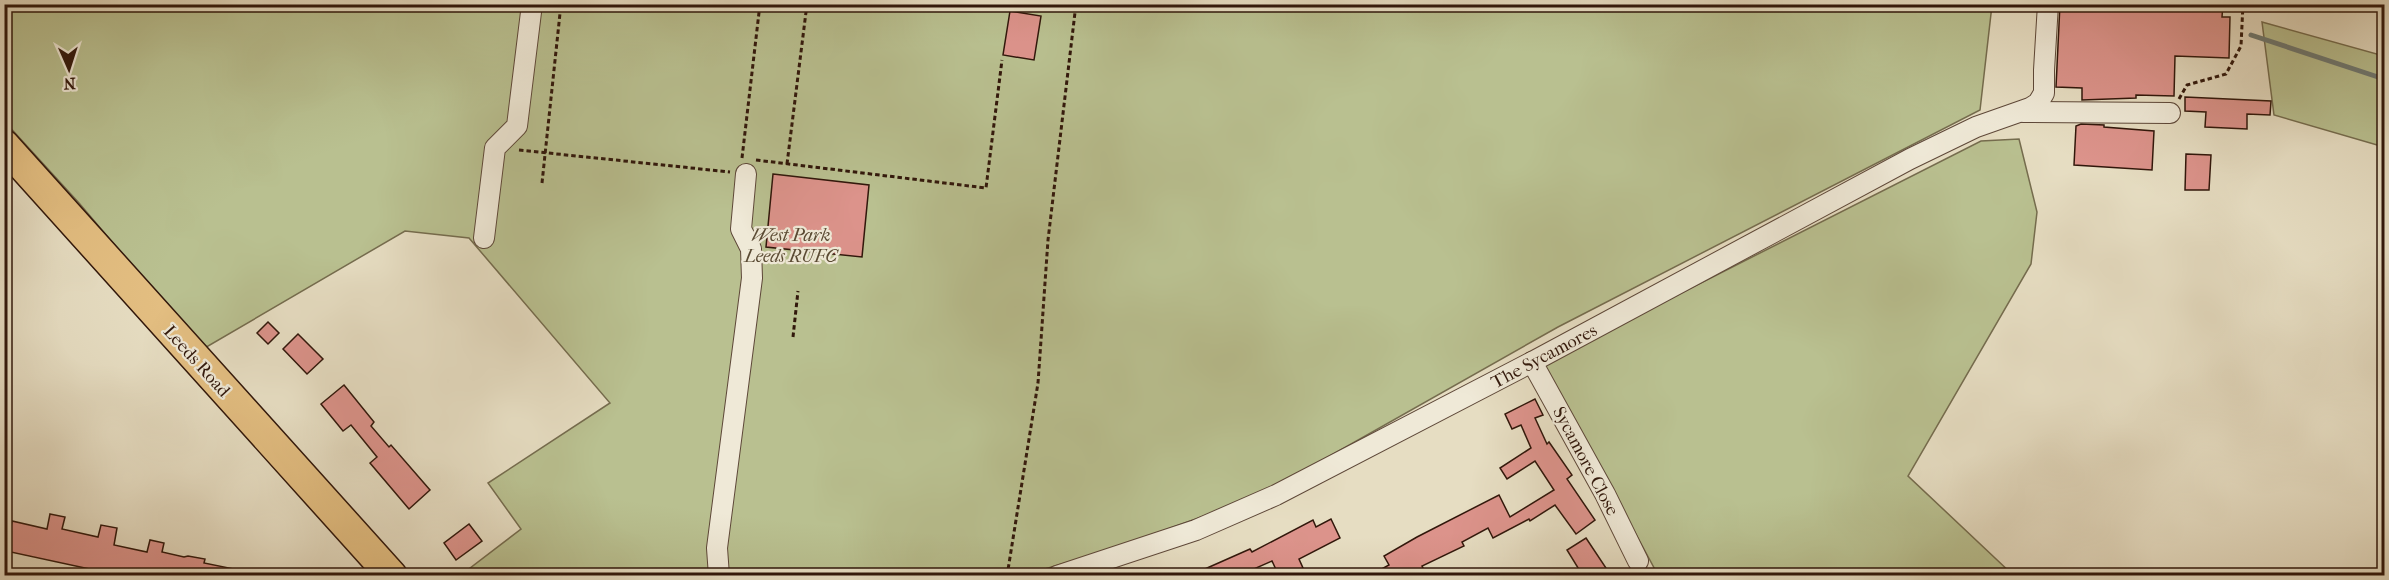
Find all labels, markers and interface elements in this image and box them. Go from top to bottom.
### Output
north arrow [39,39,99,99]
text: N [62,74,76,93]
park label: West Park Leeds RUFC [742,225,839,267]
street label: The Sycamores [1488,320,1601,393]
street label: Leeds Road [159,321,234,402]
street label: Sycamore Close [1548,403,1623,519]

